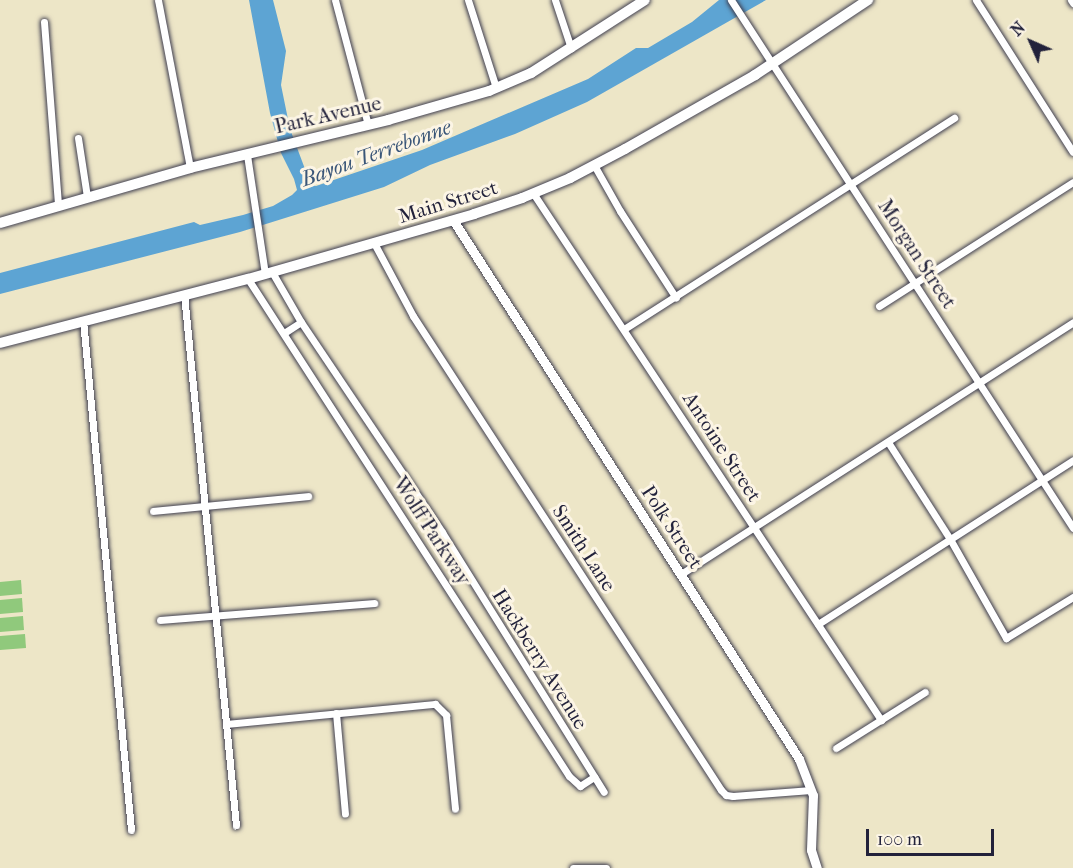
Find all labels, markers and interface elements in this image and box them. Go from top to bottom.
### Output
north arrow [1001,12,1061,72]
text: N [1007,18,1029,40]
street label: Park Avenue [272,91,384,139]
water label: Bayou Terrebonne [298,114,454,192]
street label: Main Street [396,176,500,228]
street label: Morgan Street [873,195,961,313]
street label: Antoine Street [678,388,766,506]
street label: Wolff Parkway [388,473,476,589]
street label: Polk Street [636,481,708,573]
street label: Smith Lane [547,500,621,596]
street label: Hackberry Avenue [487,584,593,734]
scale bar [869,817,996,855]
text: 100 m [877,829,922,850]

